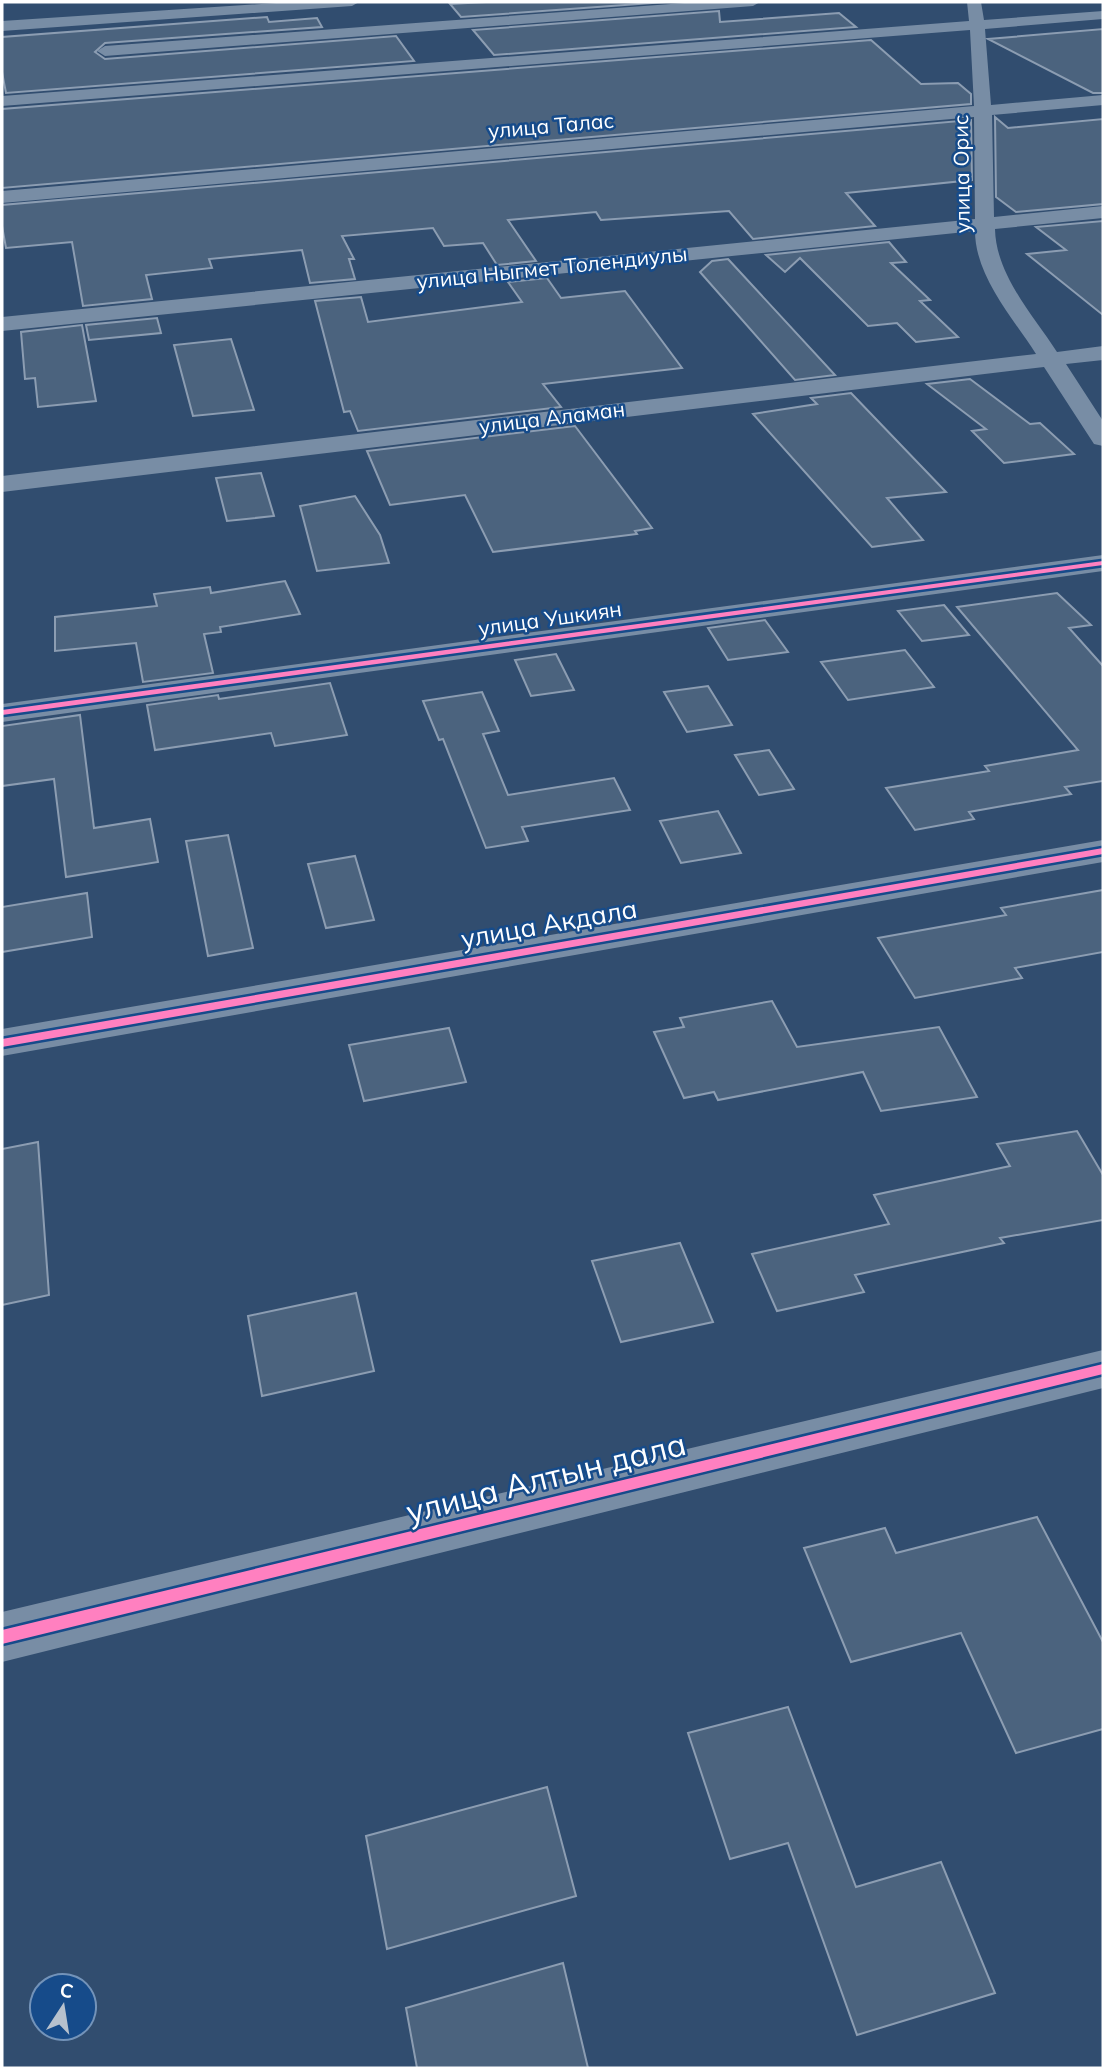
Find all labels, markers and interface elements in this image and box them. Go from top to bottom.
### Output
street label: улица Талас [487,107,615,143]
street label: улица Орис [947,114,975,234]
street label: улица Ныгмет Толендиулы [415,240,689,294]
street label: улица Аламан [477,395,626,439]
street label: улица Ушкиян [476,595,623,641]
street label: улица Акдала [458,892,640,955]
street label: улица Алтын дала [402,1423,690,1531]
north arrow [28,1972,98,2042]
text: С [58,1977,75,2003]

